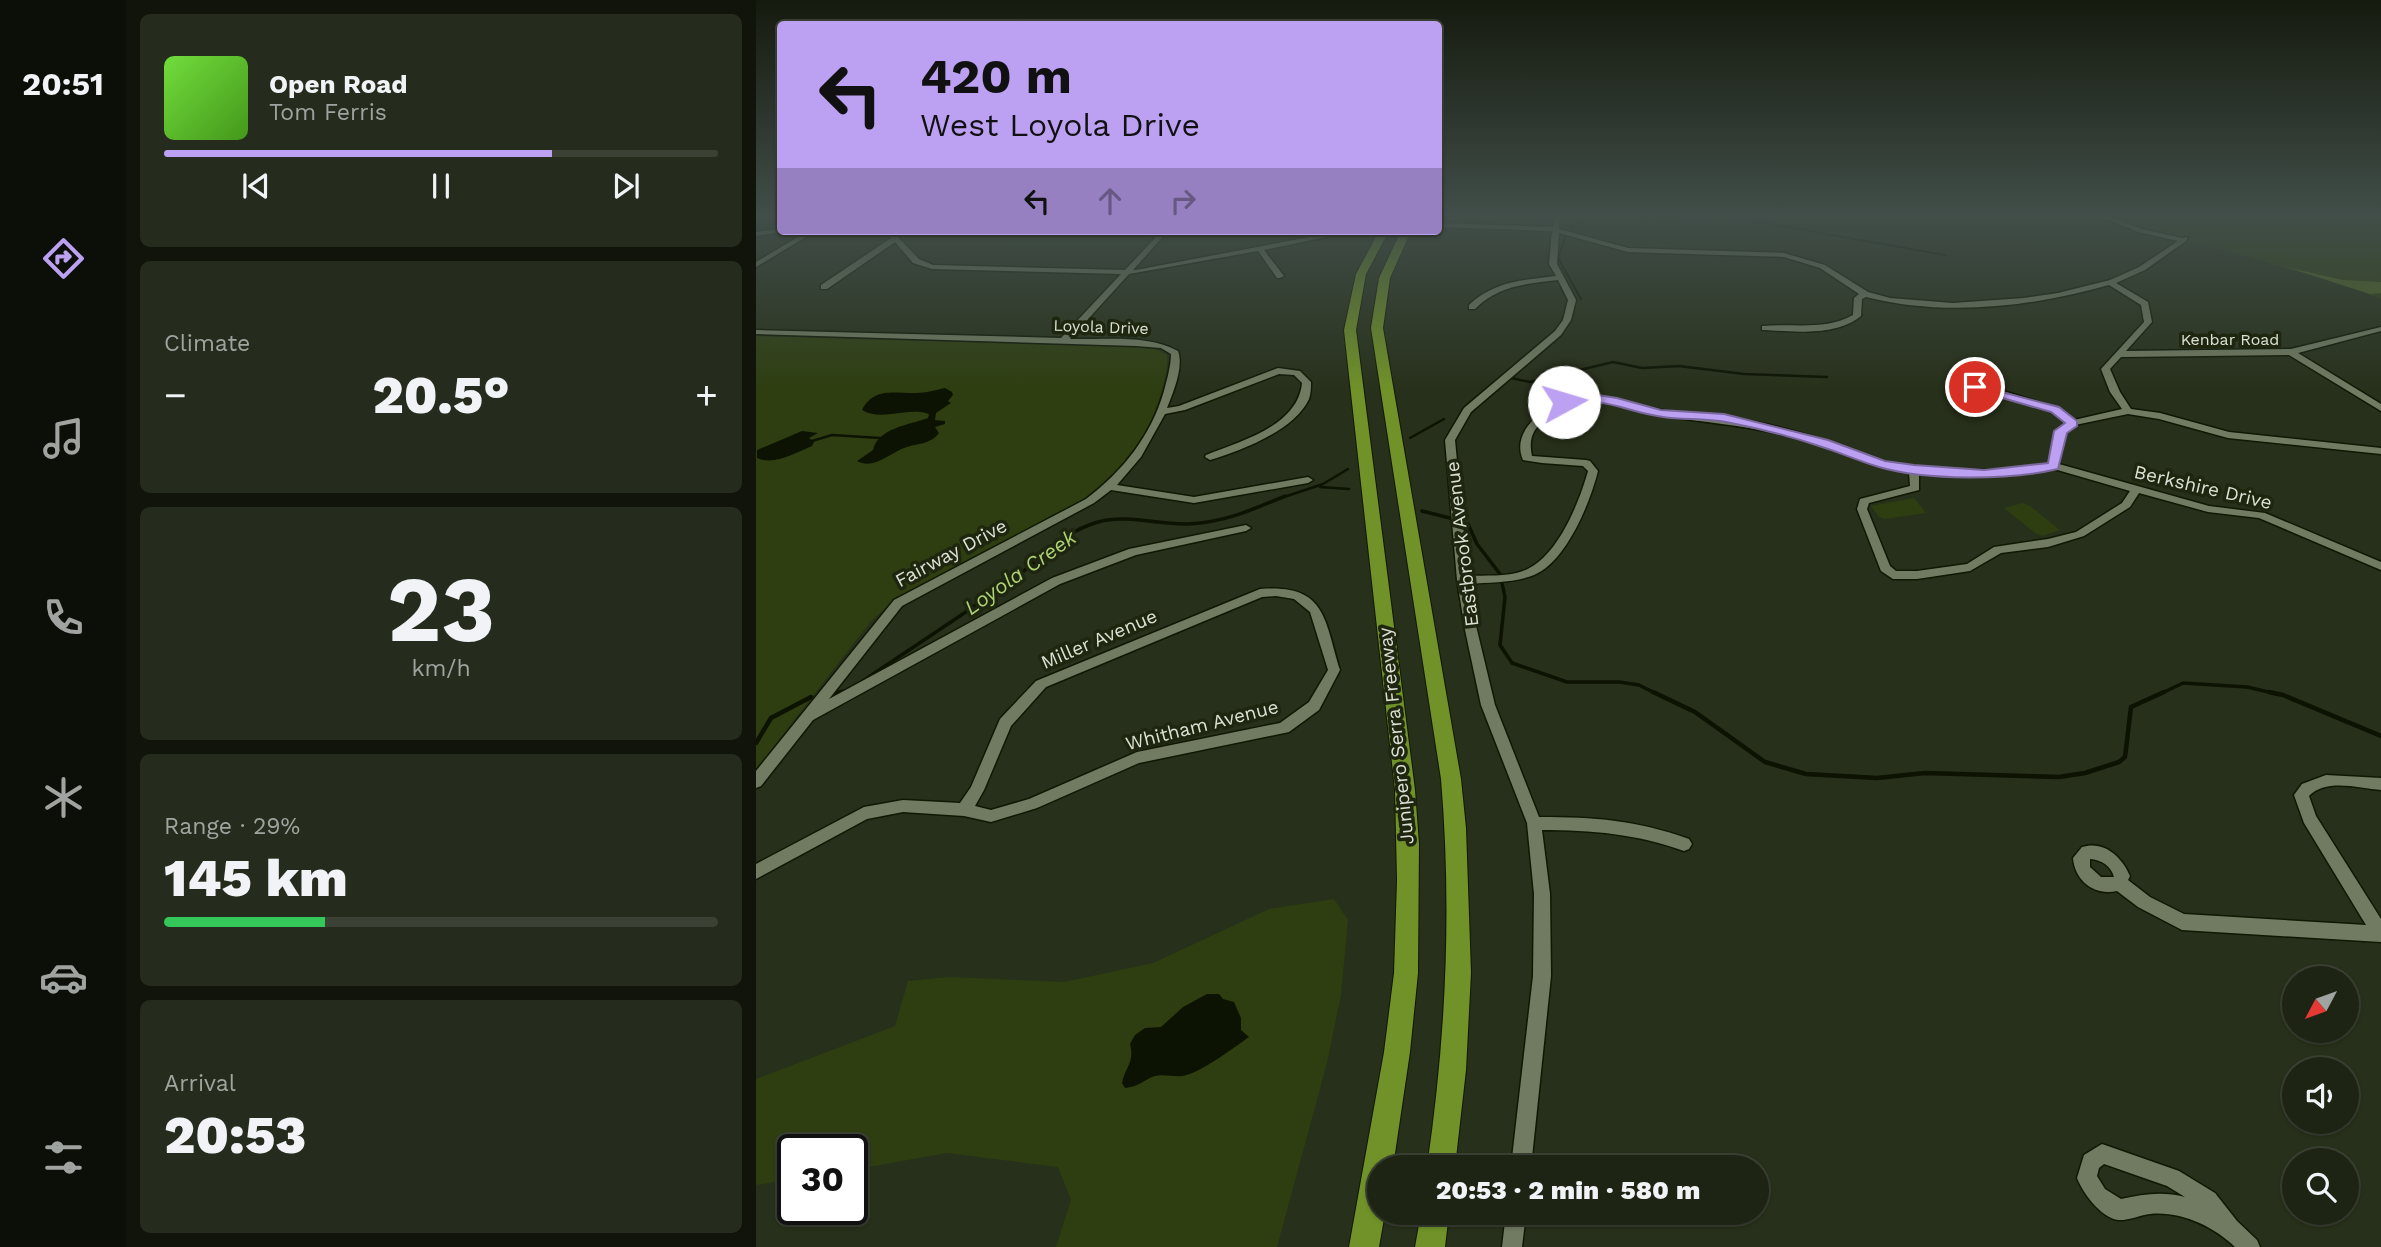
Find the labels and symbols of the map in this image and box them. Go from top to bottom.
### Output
street label: Loyola Drive [1053,316,1149,338]
street label: Kenbar Road [2181,330,2279,349]
pin [1945,357,2005,417]
position arrow [1527,365,1601,439]
street label: Eastbrook Avenue [1440,460,1484,628]
street label: Berkshire Drive [2132,460,2274,514]
street label: Fairway Drive [891,514,1011,592]
water label: Loyola Creek [959,524,1081,620]
street label: Miller Avenue [1037,604,1161,674]
street label: Junipero Serra Freeway [1373,626,1419,846]
street label: Whitham Avenue [1123,695,1281,755]
north arrow [2282,966,2359,1043]
speed limit sign: 30 [777,1134,868,1225]

